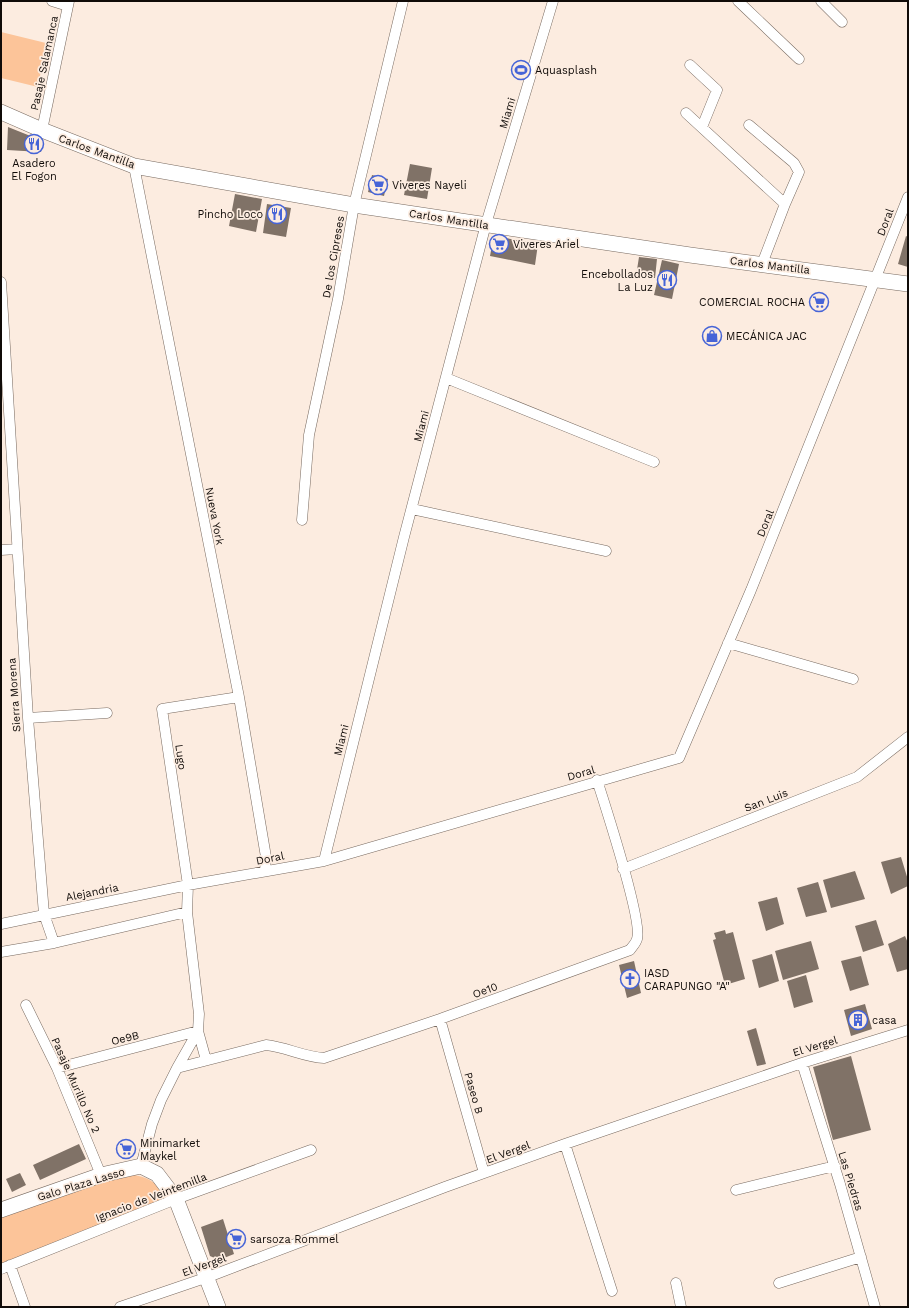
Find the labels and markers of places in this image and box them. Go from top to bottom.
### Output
sports icon: Aquasplash [510,59,532,81]
place label: Aquasplash [535,64,597,77]
restaurant icon: Asadero El Fogon [23,133,45,155]
place label: Asadero El Fogon [11,157,57,183]
supermarket icon: Viveres Nayeli [367,174,389,196]
place label: Viveres Nayeli [392,179,467,192]
restaurant icon: Pincho Loco [266,203,288,225]
place label: Pincho Loco [197,208,263,221]
supermarket icon: Viveres Ariel [488,233,510,255]
place label: Viveres Ariel [513,238,580,251]
place label: Encebollados La Luz [581,268,653,294]
restaurant icon: Encebollados La Luz [656,269,678,291]
supermarket icon: COMERCIAL ROCHA [808,291,830,313]
place label: COMERCIAL ROCHA [699,296,805,309]
shop icon: MECÁNICA JAC [701,325,723,347]
place label: MECÁNICA JAC [726,329,807,343]
place label: IASD CARAPUNGO "A" [644,967,730,993]
church icon: IASD CARAPUNGO "A" [619,968,641,990]
building icon: casa [847,1009,869,1031]
place label: casa [872,1014,896,1027]
place label: Minimarket Maykel [140,1137,200,1163]
supermarket icon: Minimarket Maykel [115,1138,137,1160]
supermarket icon: sarsoza Rommel [225,1228,247,1250]
place label: sarsoza Rommel [250,1233,339,1246]

